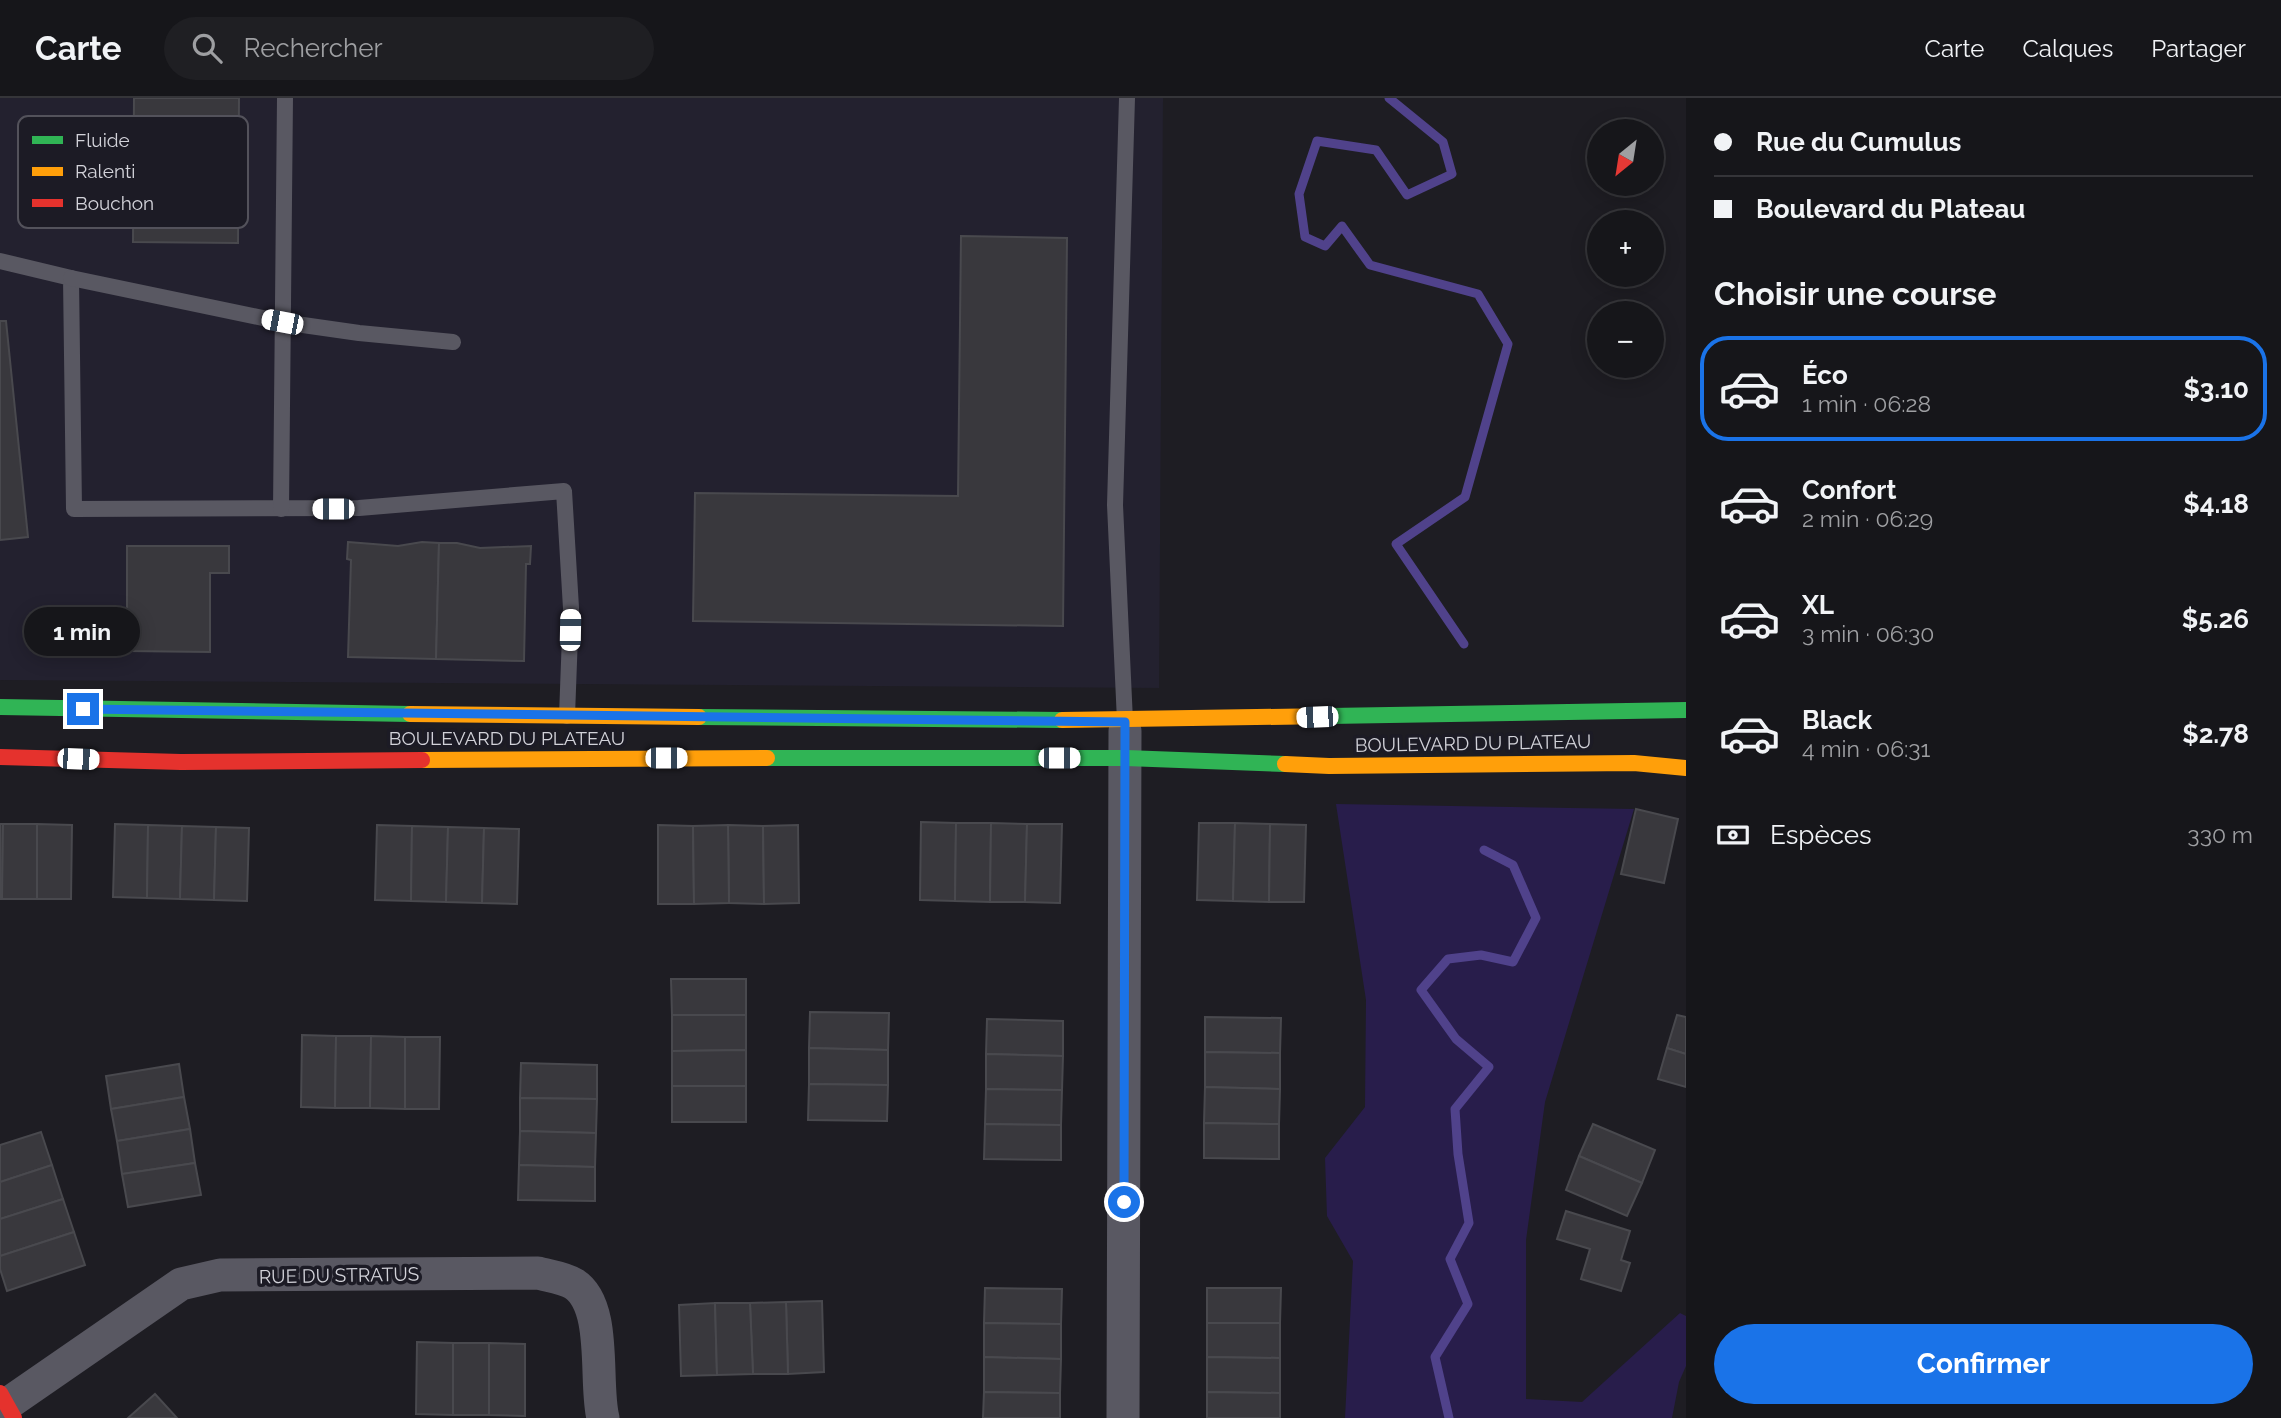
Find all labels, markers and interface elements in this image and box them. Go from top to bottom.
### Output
search box [164,17,654,80]
text: Carte [35,29,122,68]
icon: search [188,29,226,67]
text: Rechercher [244,33,383,63]
text: Carte [1925,34,1984,63]
text: Calques [2022,34,2113,63]
text: Partager [2151,34,2246,63]
legend [18,116,248,228]
north arrow [1587,119,1664,196]
map controls [1587,119,1664,378]
text: Rue du Cumulus [1756,127,1961,157]
text: Fluide [75,129,130,151]
text: Ralenti [75,160,135,182]
text: Bouchon [75,192,154,214]
text: Boulevard du Plateau [1756,194,2025,224]
button: + [1587,210,1664,287]
text: Choisir une course [1714,275,1997,312]
button: − [1587,301,1664,378]
car [260,308,305,336]
icon: car [1718,357,1781,420]
text: Éco [1802,360,1848,390]
text: $3.10 [2183,374,2249,404]
text: 1 min · 06:28 [1802,390,1931,417]
icon: car [1718,472,1781,535]
text: Confort [1802,475,1896,505]
text: $4.18 [2183,489,2249,519]
car [313,499,355,520]
text: 2 min · 06:29 [1802,505,1933,532]
icon: car [1718,587,1781,650]
text: XL [1802,590,1834,620]
text: $5.26 [2182,604,2249,634]
callout: 1 min [25,608,141,656]
car [560,609,581,651]
text: 1 min [53,618,111,645]
text: 3 min · 06:30 [1802,620,1934,647]
route end [67,693,99,725]
icon: car [1718,702,1781,765]
text: Black [1802,705,1872,735]
car [1296,706,1339,728]
text: $2.78 [2182,719,2249,749]
street label: BOULEVARD DU PLATEAU [389,727,625,749]
street label: BOULEVARD DU PLATEAU [1355,730,1591,756]
text: 4 min · 06:31 [1802,735,1930,762]
car [57,748,100,770]
car [646,748,688,769]
car [1039,748,1081,769]
icon: cash [1714,816,1752,854]
text: Espèces [1770,820,1872,850]
text: 330 m [2187,821,2253,848]
route start [1108,1186,1140,1218]
street label: RUE DU STRATUS [259,1263,419,1287]
button: Confirmer [1714,1324,2253,1404]

